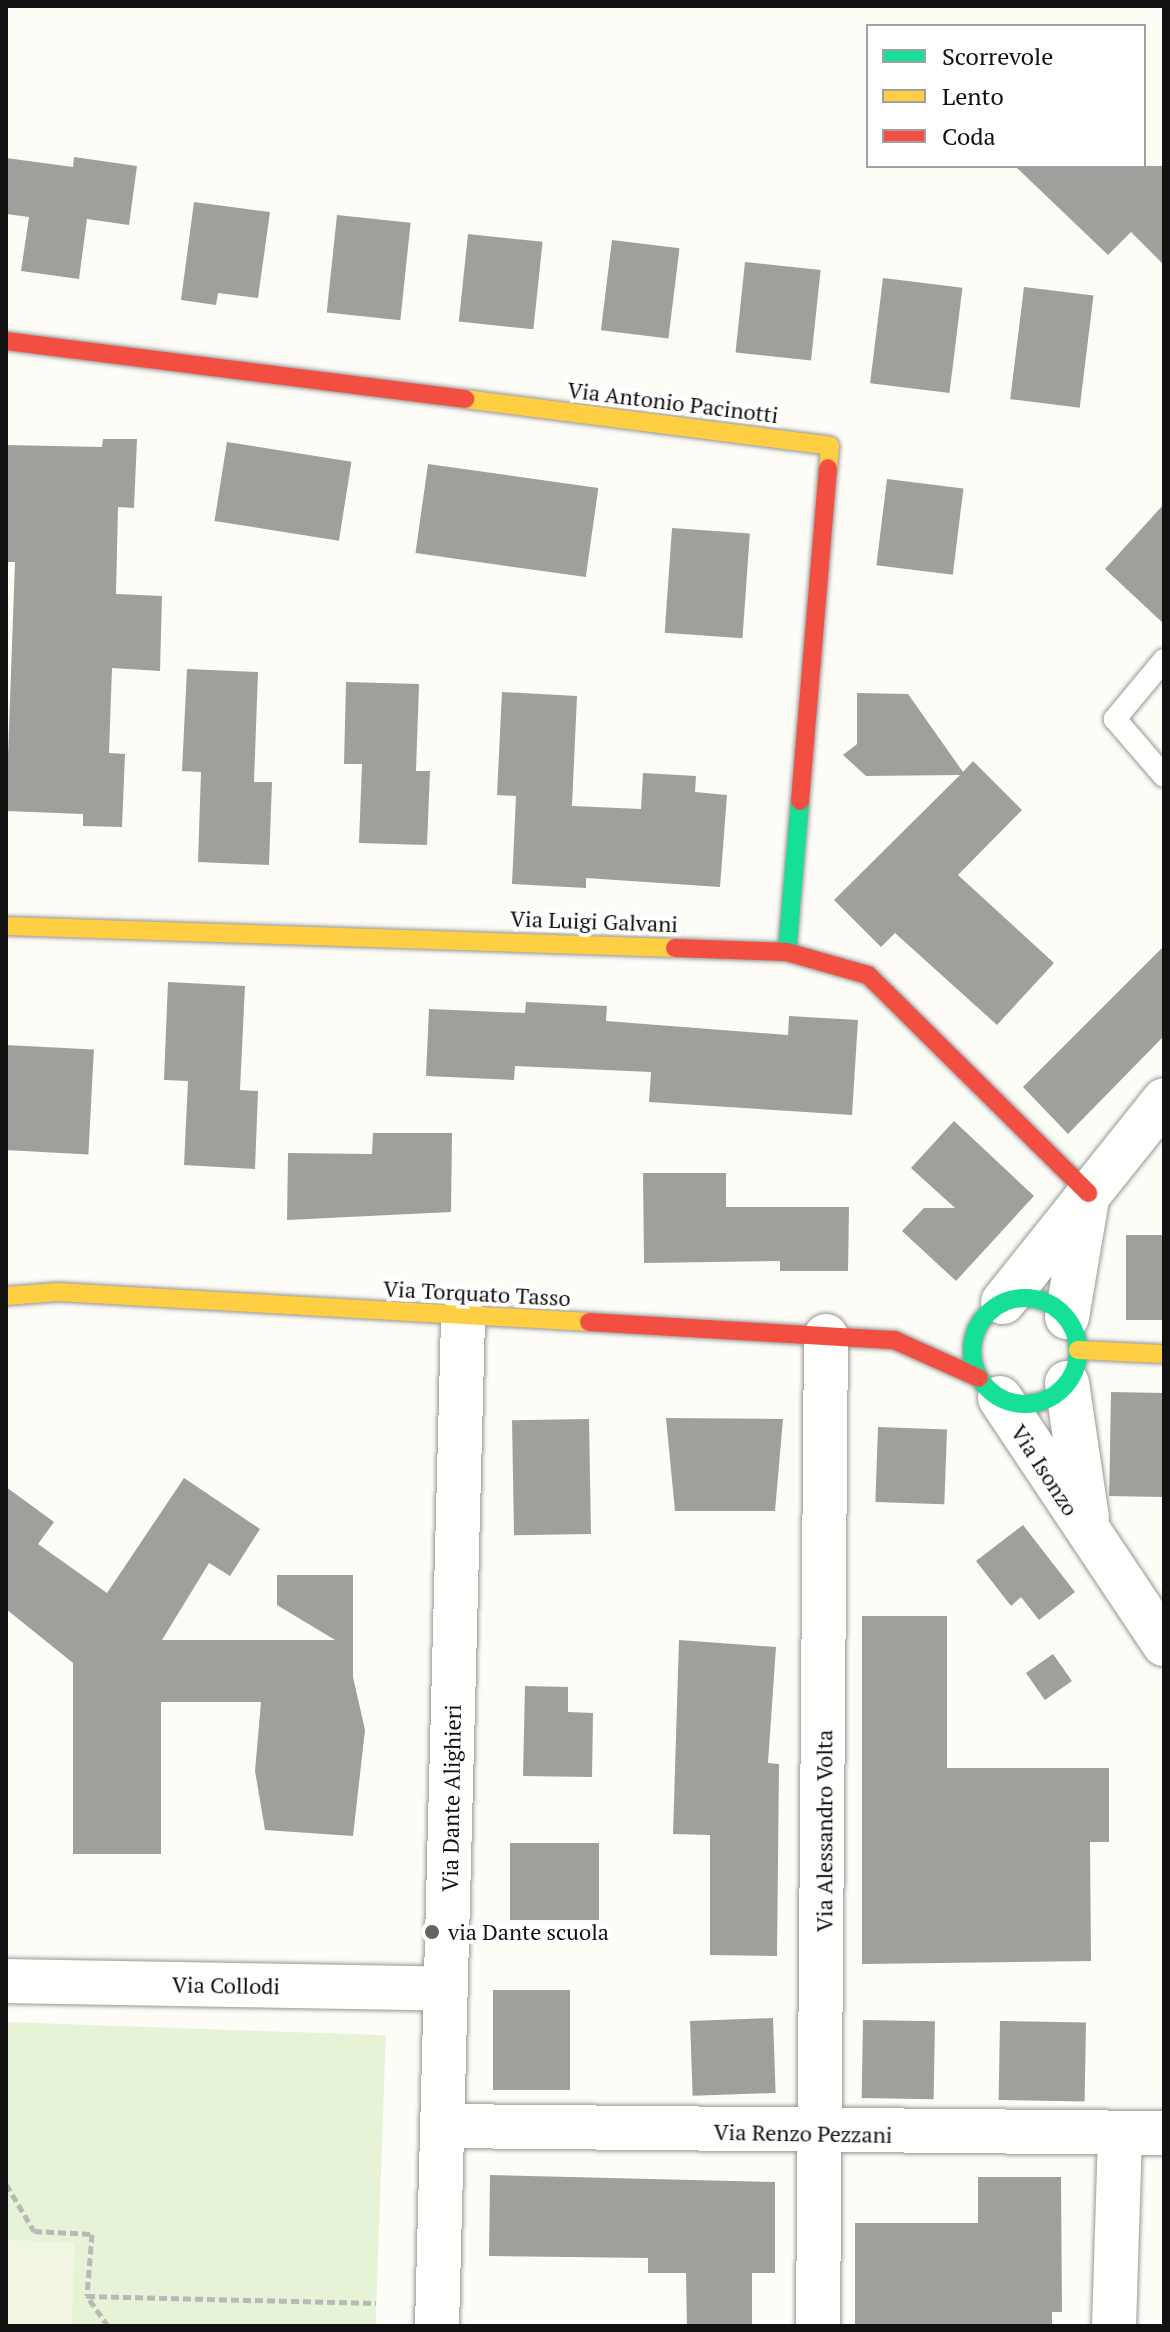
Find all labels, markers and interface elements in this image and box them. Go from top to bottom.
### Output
legend [866,24,1146,168]
text: Scorrevole [942,40,1053,72]
text: Lento [942,80,1004,112]
text: Coda [942,120,996,152]
street label: Via Antonio Pacinotti [566,376,780,428]
street label: Via Luigi Galvani [510,905,678,937]
street label: Via Torquato Tasso [383,1275,571,1311]
street label: Via Isonzo [1006,1420,1084,1520]
street label: Via Dante Alighieri [436,1704,466,1892]
street label: Via Alessandro Volta [811,1729,837,1933]
place label: via Dante scuola [448,1919,609,1945]
marker: via Dante scuola [423,1923,441,1941]
street label: Via Collodi [172,1971,280,1999]
street label: Via Renzo Pezzani [713,2118,893,2148]

